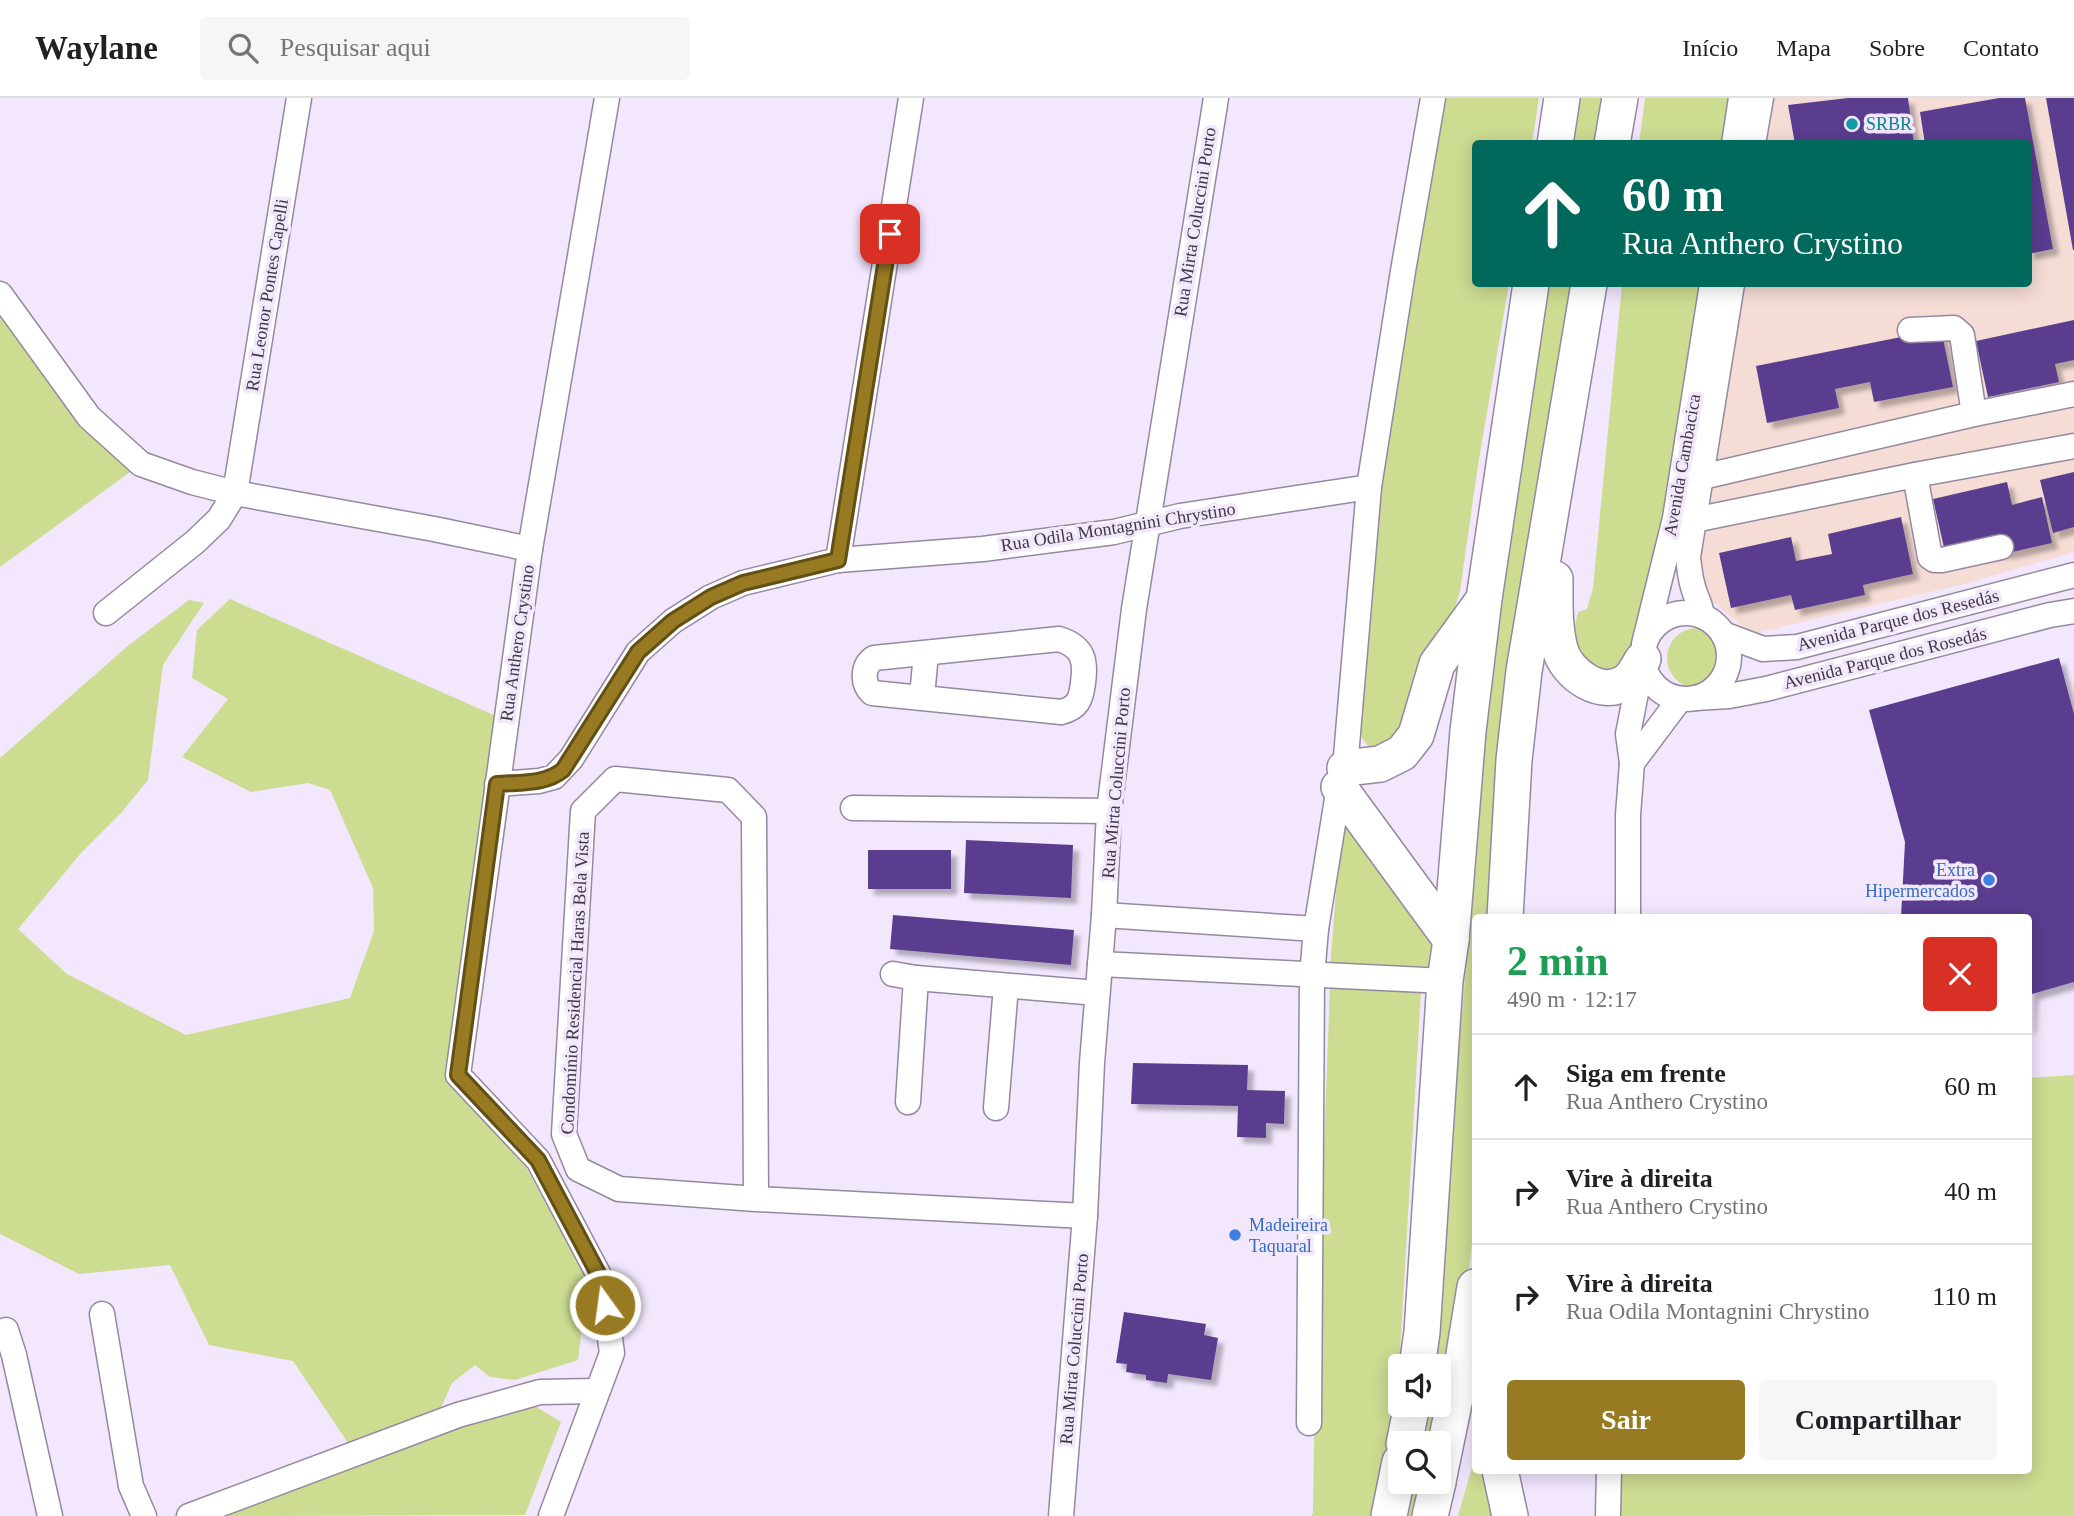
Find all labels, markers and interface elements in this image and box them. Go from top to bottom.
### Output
search box [200,17,690,80]
icon: search [224,29,262,67]
text: Waylane [35,30,158,66]
text: Pesquisar aqui [280,33,431,62]
text: Início [1682,35,1738,61]
text: Mapa [1776,35,1831,61]
text: Sobre [1869,35,1925,61]
text: Contato [1963,35,2039,61]
place label: SRBR [1866,114,1912,134]
marker: SRBR [1844,116,1860,132]
street label: Rua Mirta Coluccini Porto [1170,126,1220,318]
text: 60 m [1622,167,1724,222]
icon: ahead [1507,168,1598,259]
street label: Rua Leonor Pontes Capelli [242,197,292,393]
pin [860,204,920,264]
icon: arrive [871,215,909,253]
text: Rua Anthero Crystino [1622,225,1903,261]
street label: Avenida Cambacica [1660,392,1704,538]
street label: Rua Odila Montagnini Chrystino [999,499,1237,555]
street label: Rua Anthero Crystino [496,563,538,723]
street label: Avenida Parque dos Resedás [1795,585,2001,655]
street label: Avenida Parque dos Rosedás [1782,623,1988,693]
street label: Rua Mirta Coluccini Porto [1098,687,1134,879]
street label: Condomínio Residencial Haras Bela Vista [557,831,593,1135]
place label: Extra Hipermercados [1865,860,1975,901]
marker: Extra Hipermercados [1981,872,1997,888]
button: close [1923,937,1997,1011]
text: 2 min [1507,938,1609,984]
text: 490 m · 12:17 [1507,987,1637,1012]
text: Siga em frente [1566,1059,1726,1088]
icon: ahead [1507,1068,1545,1106]
text: 60 m [1944,1072,1997,1101]
text: Rua Anthero Crystino [1566,1089,1768,1114]
text: Vire à direita [1566,1164,1713,1193]
icon: right [1507,1173,1545,1211]
text: 40 m [1944,1177,1997,1206]
text: Rua Anthero Crystino [1566,1194,1768,1219]
place label: Madeireira Taquaral [1249,1215,1328,1256]
marker: Madeireira Taquaral [1227,1227,1243,1243]
street label: Rua Mirta Coluccini Porto [1056,1253,1092,1445]
position arrow [568,1268,642,1342]
text: Vire à direita [1566,1269,1713,1298]
icon: right [1507,1278,1545,1316]
text: 110 m [1932,1282,1997,1311]
text: Rua Odila Montagnini Chrystino [1566,1299,1869,1324]
map controls [1388,1354,1451,1494]
button: sound [1388,1354,1451,1417]
button: Sair [1507,1380,1745,1460]
button: Compartilhar [1759,1380,1997,1460]
button: search [1388,1431,1451,1494]

